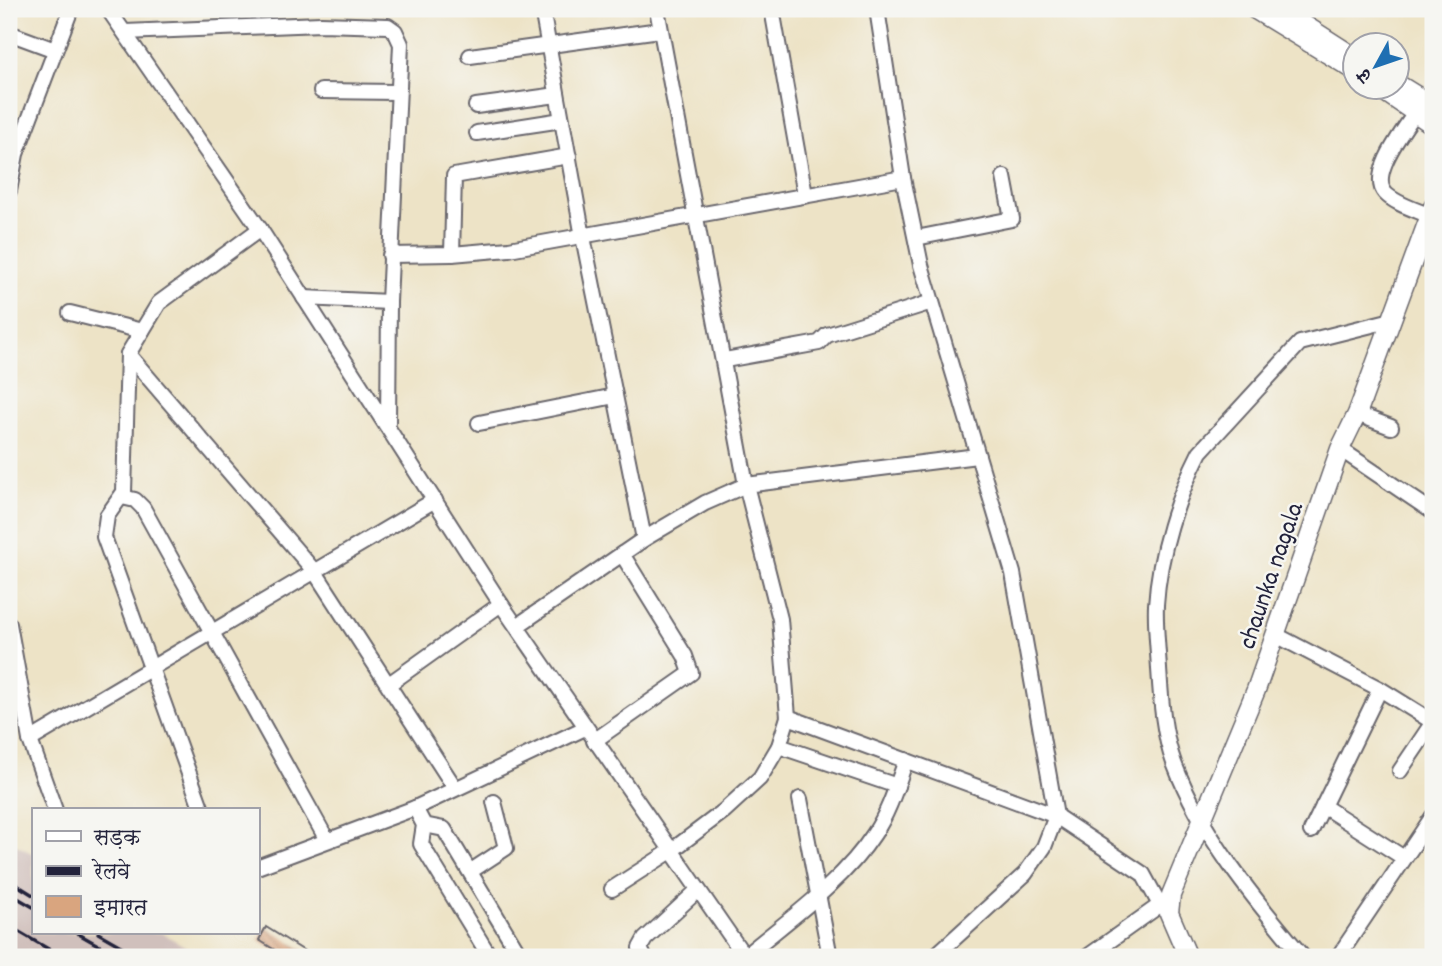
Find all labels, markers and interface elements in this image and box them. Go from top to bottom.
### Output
north arrow [1340,32,1410,102]
text: उ [1351,61,1380,88]
street label: chaunka nagala [1230,497,1315,654]
legend [32,808,259,934]
text: सड़क [93,825,141,855]
text: रेलवे [91,858,131,889]
text: इमारत [93,895,148,925]

